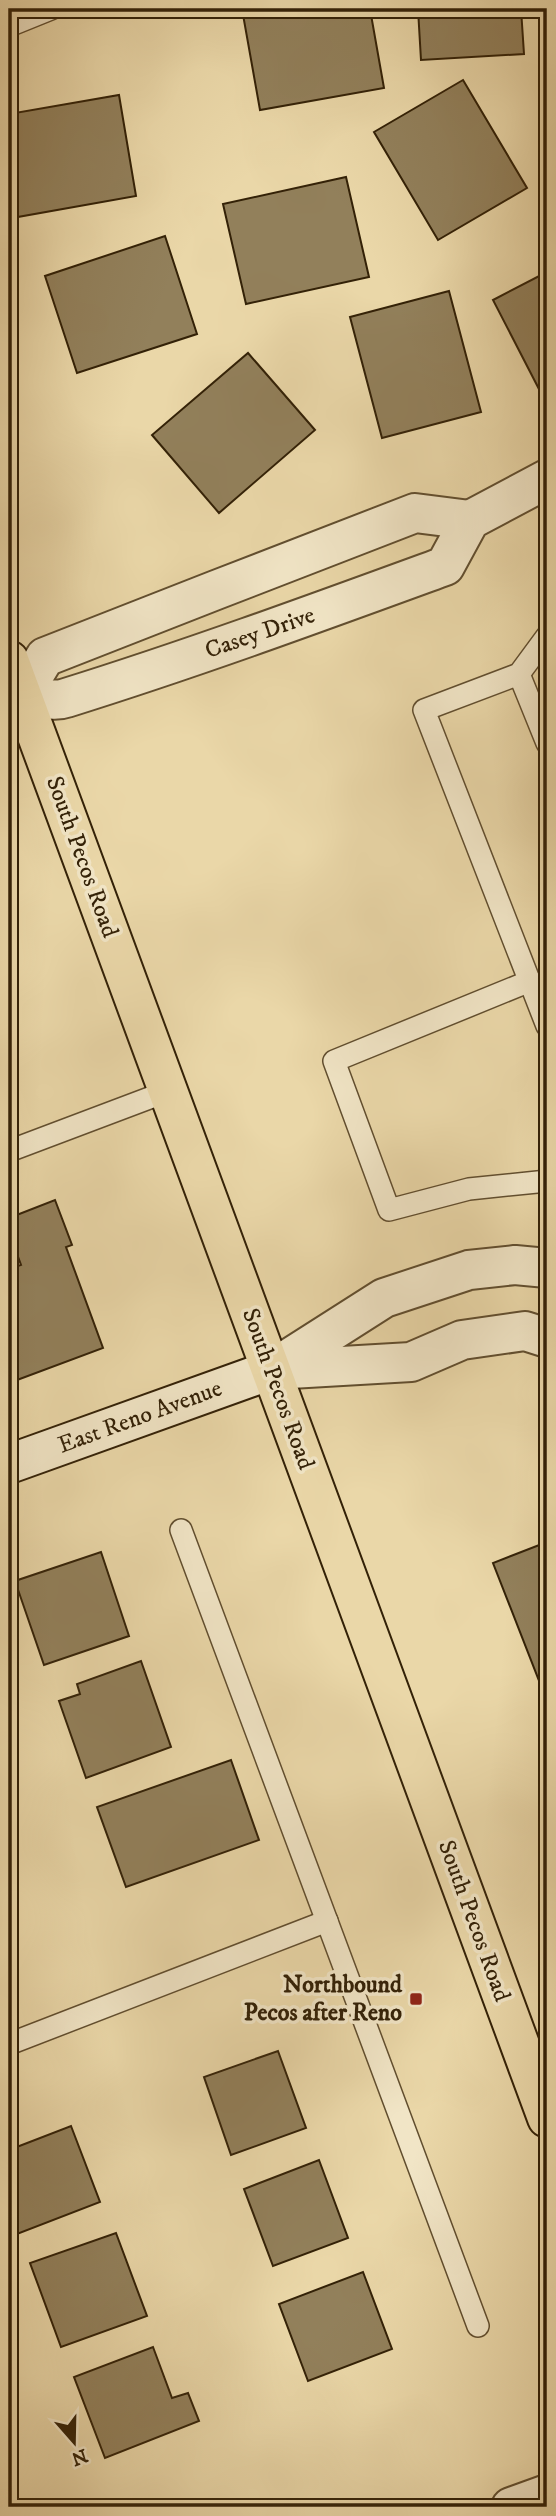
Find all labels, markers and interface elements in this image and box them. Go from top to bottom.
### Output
street label: Casey Drive [201,600,319,666]
street label: South Pecos Road [39,772,125,942]
street label: South Pecos Road [235,1304,321,1474]
street label: East Reno Avenue [54,1373,226,1461]
street label: South Pecos Road [431,1836,517,2006]
place label: Northbound Pecos after Reno [244,1970,403,2028]
marker: Northbound Pecos after Reno [408,1991,424,2007]
north arrow [38,2408,108,2478]
text: N [68,2443,91,2470]

